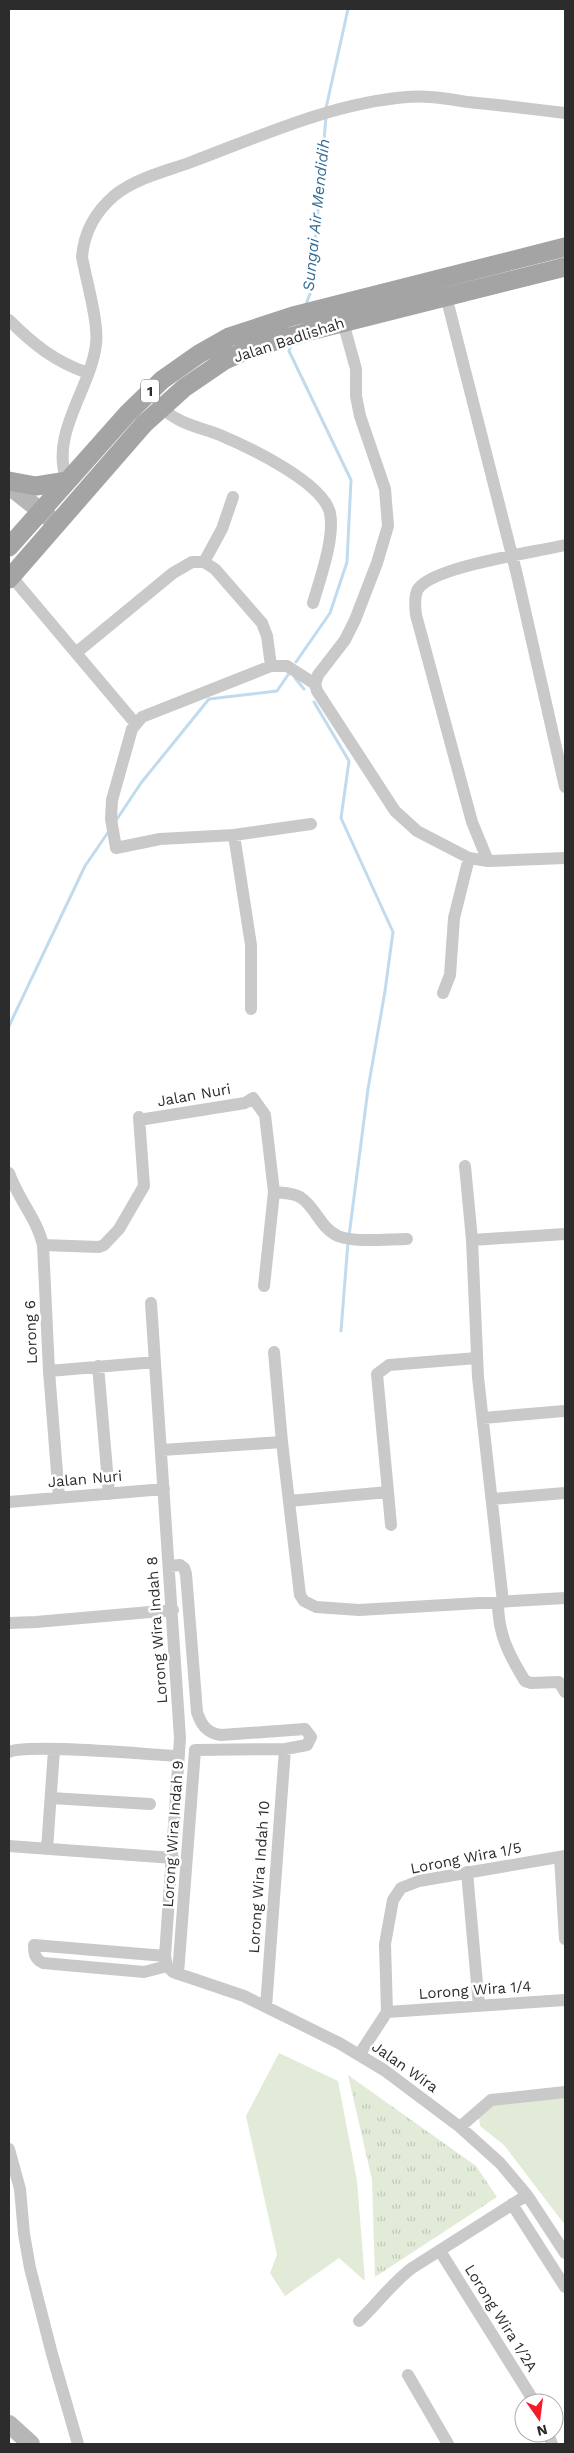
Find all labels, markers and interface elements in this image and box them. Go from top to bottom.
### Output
water label: Sungai Air Mendidih [299,138,333,292]
street label: Jalan Badlishah [231,314,347,366]
road number: 1 [141,380,159,402]
street label: Jalan Nuri [156,1080,232,1110]
street label: Lorong 6 [21,1300,41,1364]
street label: Jalan Nuri [47,1467,123,1491]
street label: Lorong Wira Indah 8 [143,1556,171,1704]
street label: Lorong Wira Indah 9 [159,1760,187,1908]
street label: Lorong Wira Indah 10 [245,1800,273,1954]
street label: Lorong Wira 1/5 [409,1838,523,1878]
street label: Lorong Wira 1/4 [418,1977,532,2003]
street label: Jalan Wira [368,2038,442,2097]
street label: Lorong Wira 1/2A [461,2261,541,2375]
north arrow [514,2393,564,2443]
text: N [535,2422,549,2440]

